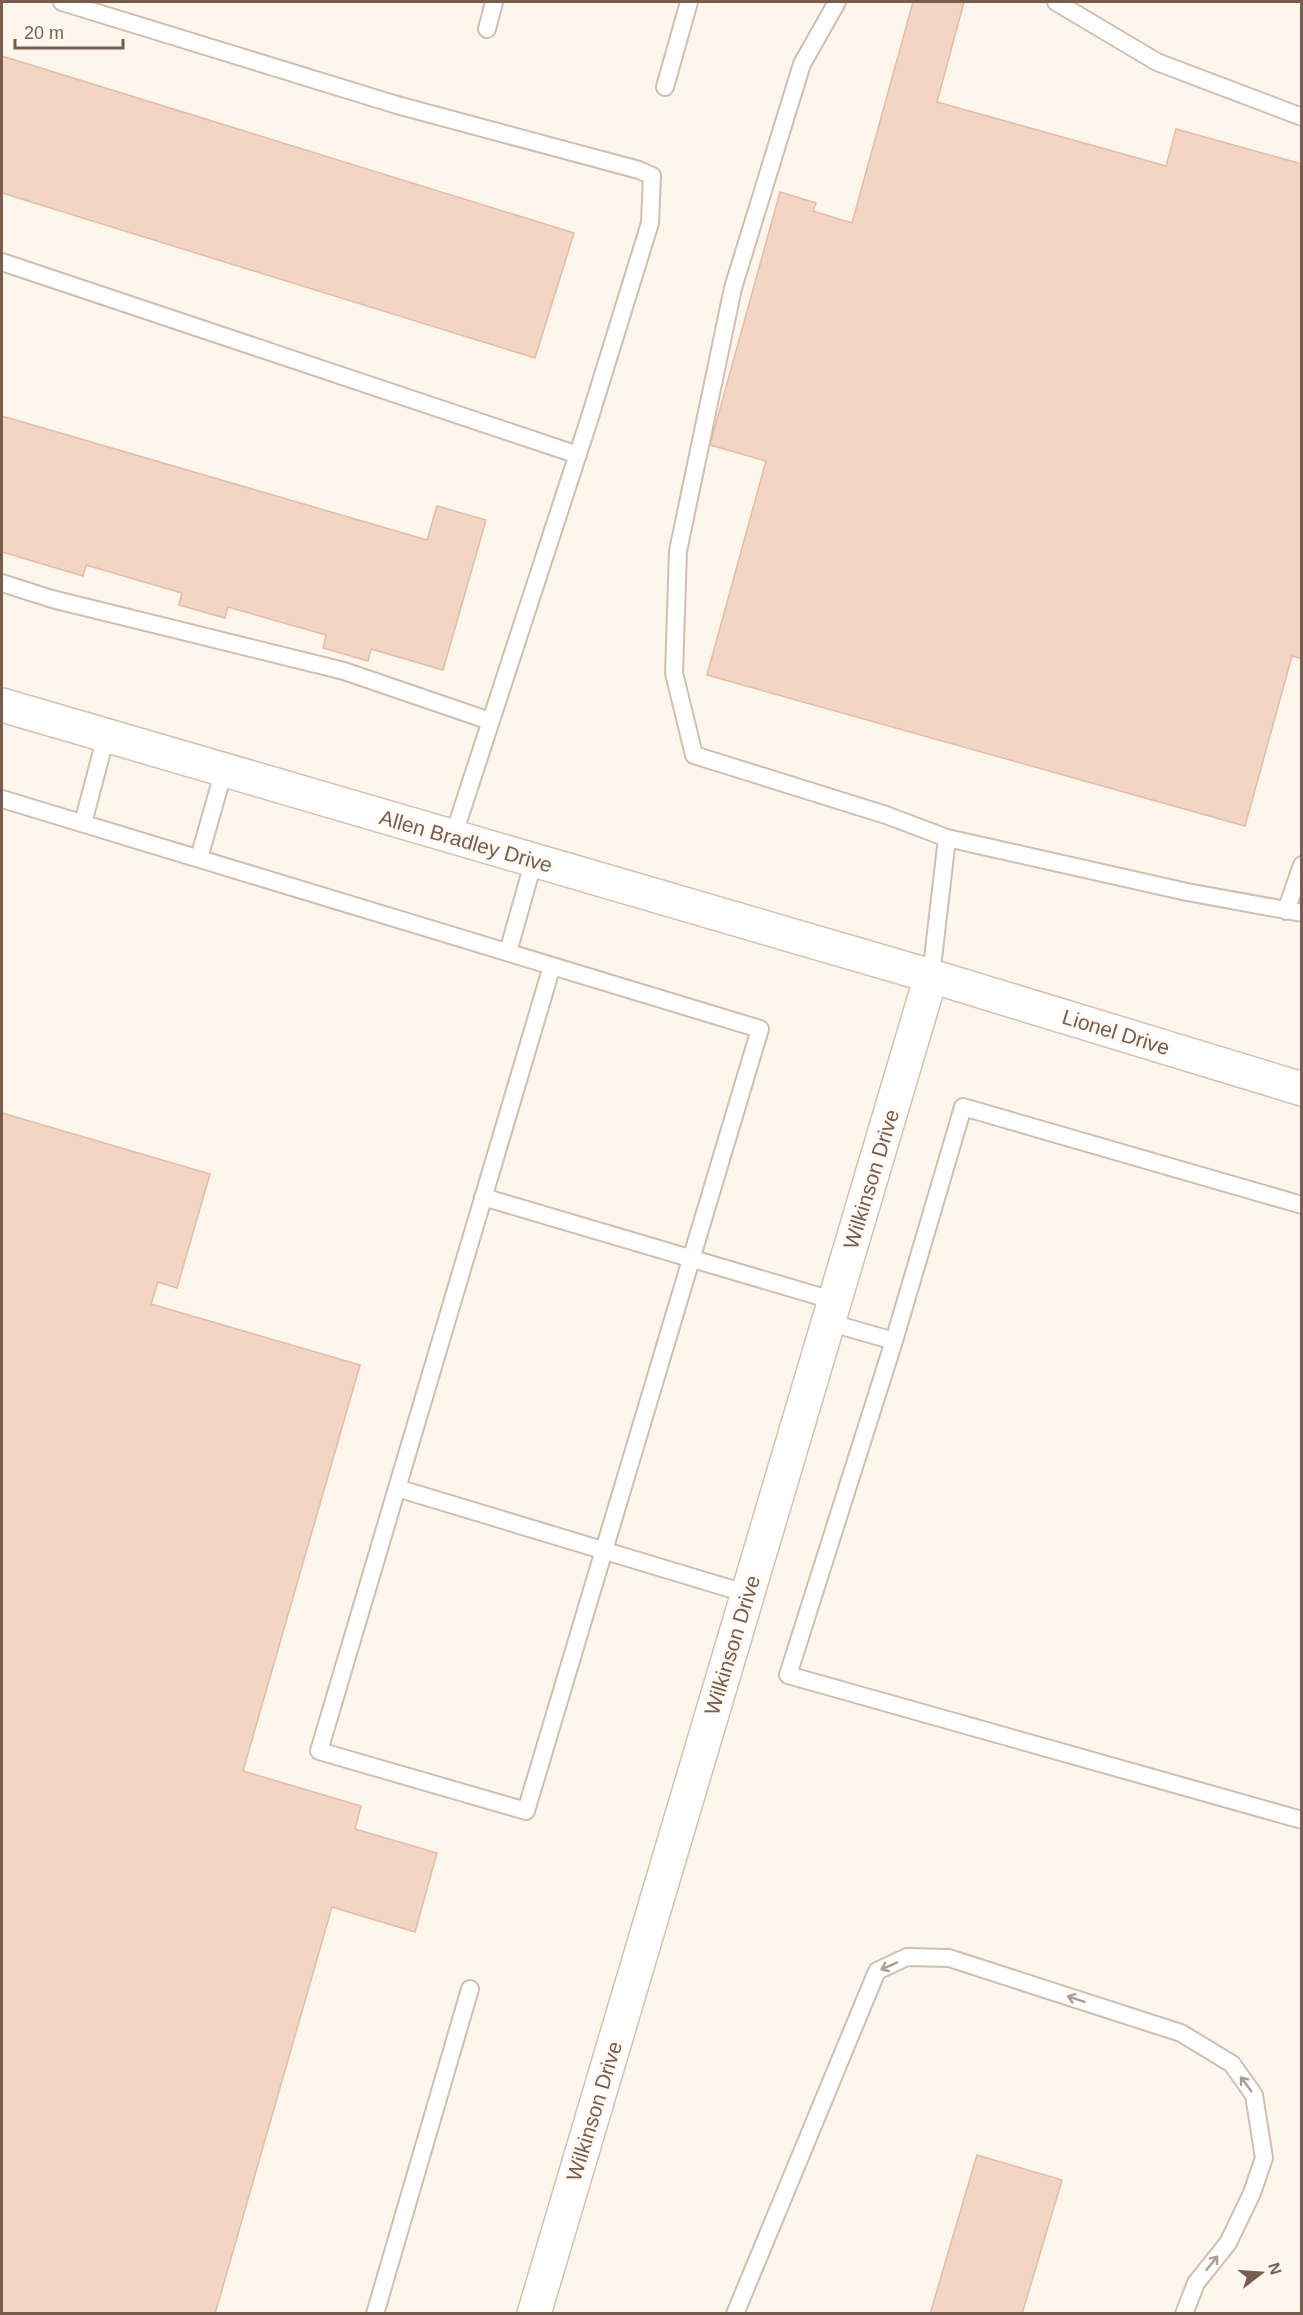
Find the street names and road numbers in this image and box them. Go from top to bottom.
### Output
street label: Allen Bradley Drive [377,805,555,877]
street label: Lionel Drive [1060,1005,1172,1059]
street label: Wilkinson Drive [839,1106,903,1252]
street label: Wilkinson Drive [700,1572,764,1718]
street label: Wilkinson Drive [562,2038,626,2184]

